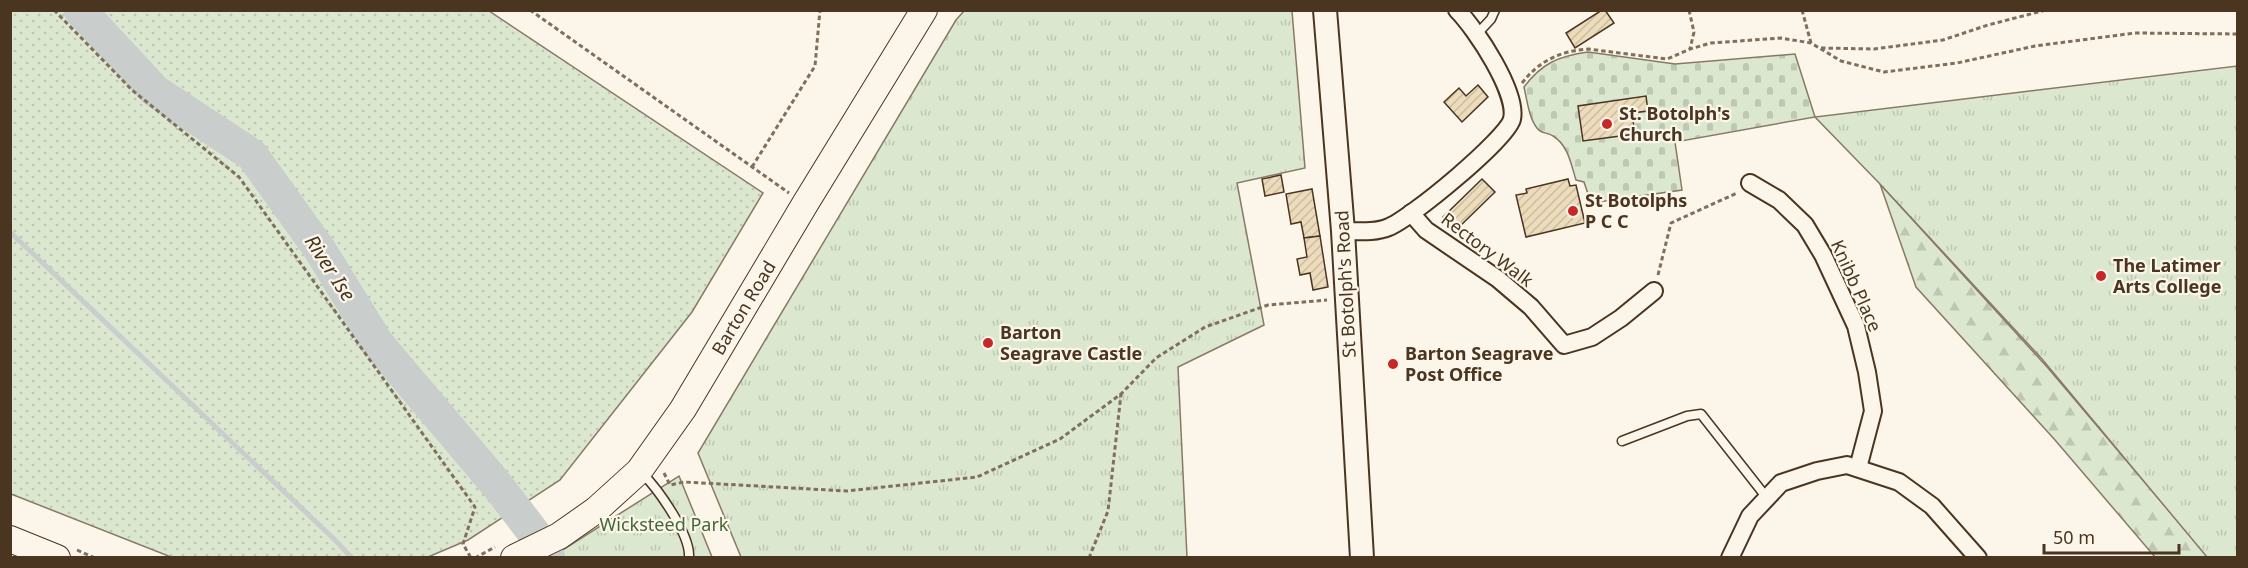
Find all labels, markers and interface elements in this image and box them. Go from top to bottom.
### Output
place label: St. Botolph's Church [1619,101,1730,146]
marker: St. Botolph's Church [1600,117,1614,131]
place label: St Botolphs P C C [1585,188,1687,233]
marker: St Botolphs P C C [1566,204,1580,218]
street label: Rectory Walk [1437,207,1539,292]
street label: St Botolph's Road [1329,210,1361,358]
water label: River Ise [299,229,362,306]
street label: Knibb Place [1826,236,1888,335]
place label: The Latimer Arts College [2113,253,2221,298]
street label: Barton Road [706,256,781,359]
marker: The Latimer Arts College [2094,269,2108,283]
place label: Barton Seagrave Castle [1000,320,1142,365]
marker: Barton Seagrave Castle [981,336,995,350]
place label: Barton Seagrave Post Office [1405,341,1554,386]
marker: Barton Seagrave Post Office [1386,357,1400,371]
park label: Wicksteed Park [600,512,729,536]
scale bar [2044,517,2179,555]
text: 50 m [2053,525,2095,549]

